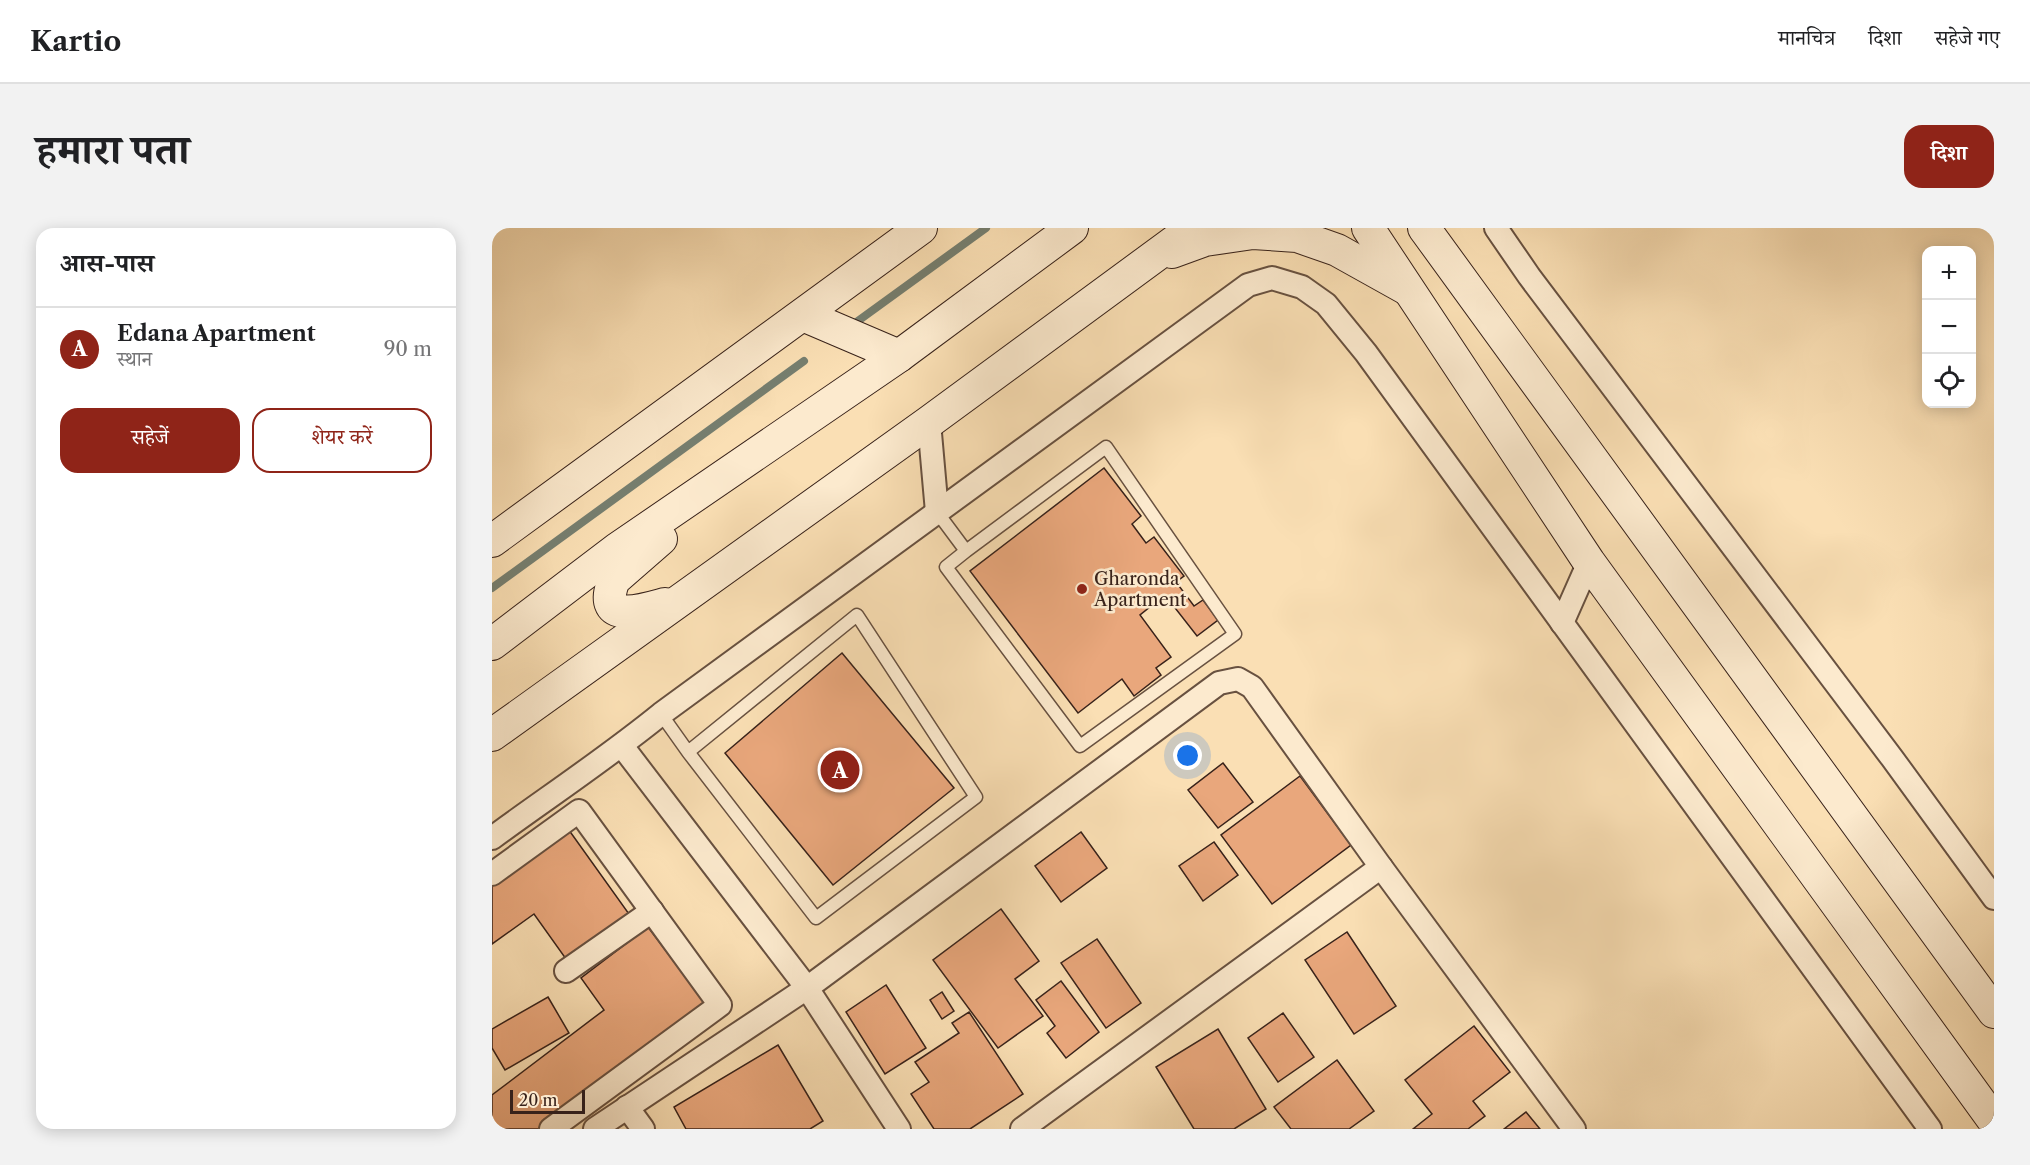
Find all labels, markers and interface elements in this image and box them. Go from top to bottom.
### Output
text: Kartio [30,24,121,58]
text: मानचित्र [1778,25,1835,50]
text: दिशा [1868,25,1902,50]
text: सहेजे गए [1935,25,2000,50]
text: हमारा पता [36,123,189,175]
button: दिशा [1904,125,1994,188]
map controls [1922,246,1976,408]
button: + [1922,246,1976,300]
text: आस-पास [60,247,154,279]
button: − [1922,300,1976,354]
text: Edana Apartment [117,320,316,347]
text: A [72,337,87,361]
text: 90 m [384,337,432,361]
text: स्थान [117,347,152,371]
button: locate [1922,354,1976,408]
button: सहेजें [60,408,240,473]
button: शेयर करें [252,408,432,473]
place label: Gharonda Apartment [1093,568,1187,611]
marker: Gharonda Apartment [1075,582,1089,596]
your location [1173,741,1202,770]
pin: A [820,748,860,792]
scale bar [510,1087,585,1114]
text: 20 m [519,1090,558,1110]

